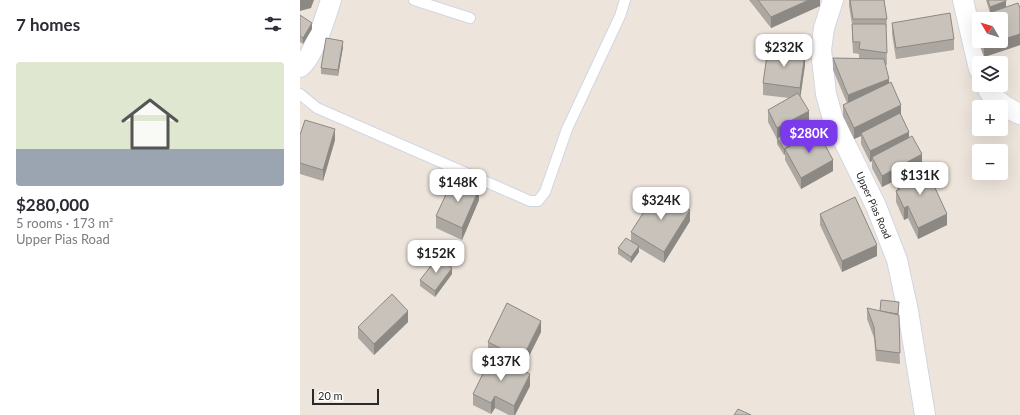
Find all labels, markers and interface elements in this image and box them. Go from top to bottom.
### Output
north arrow [972,12,1008,48]
map controls [972,12,1008,180]
icon: filters [262,13,284,35]
text: 7 homes [16,14,80,35]
pin: $232K [756,34,812,68]
text: $232K [764,39,804,55]
button: layers [972,56,1008,92]
icon: home [114,88,186,160]
button: + [972,100,1008,136]
pin: $280K [781,120,837,154]
text: $280K [789,125,829,141]
button: − [972,144,1008,180]
pin: $131K [892,162,948,196]
text: $131K [900,167,940,183]
pin: $148K [430,169,486,203]
street label: Upper Pias Road [854,170,894,240]
text: $148K [438,174,478,190]
pin: $324K [633,187,689,221]
text: $324K [641,192,681,208]
text: $280,000 [16,194,89,215]
text: 5 rooms · 173 m² [16,215,113,231]
text: Upper Pias Road [16,231,110,247]
pin: $152K [408,240,464,274]
text: $152K [416,245,456,261]
pin: $137K [473,348,529,382]
text: $137K [481,353,521,369]
scale bar [312,387,379,406]
text: 20 m [318,389,343,402]

